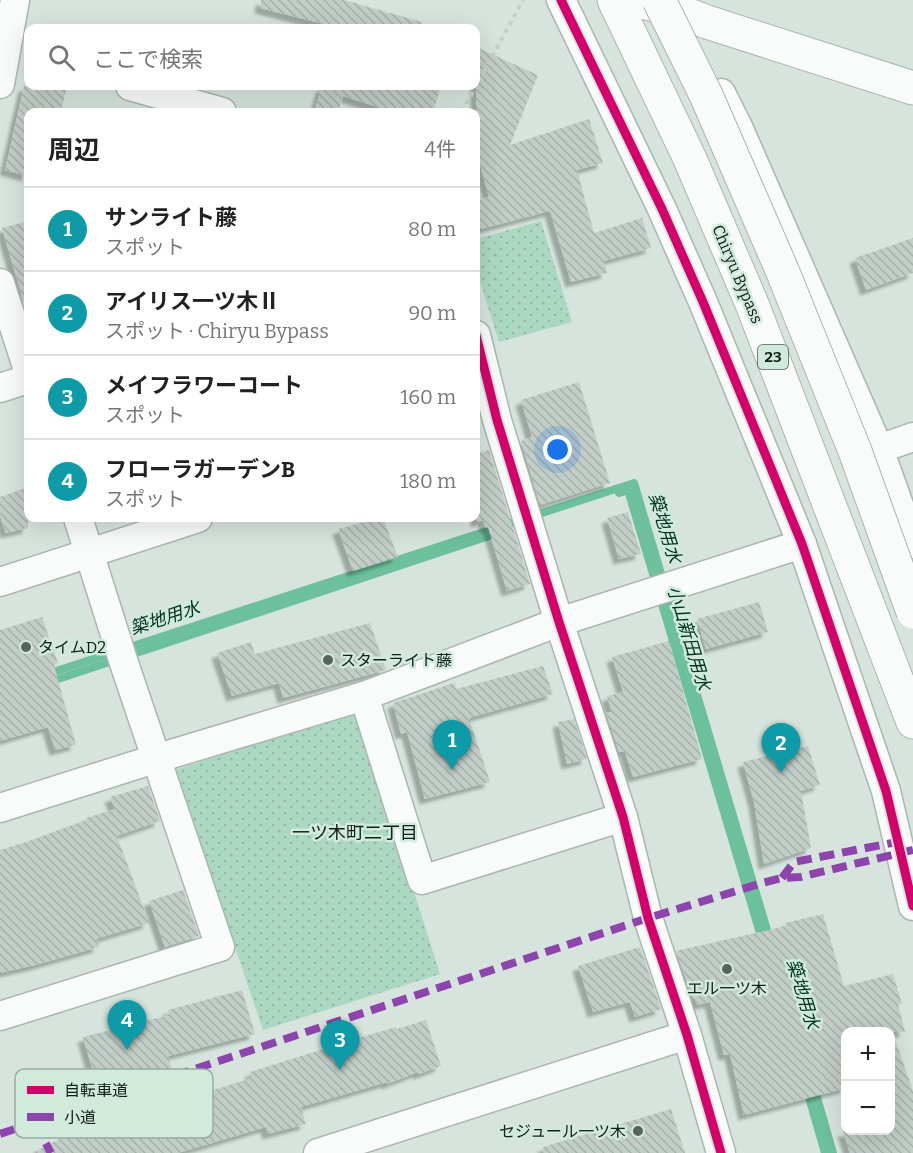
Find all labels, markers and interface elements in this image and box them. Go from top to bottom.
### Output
search box [24,24,480,90]
icon: search [45,41,78,74]
text: ここで検索 [93,46,203,73]
text: 周辺 [48,135,100,166]
text: 4件 [424,137,456,161]
text: サンライト藤 [105,204,237,231]
text: 1 [63,217,72,241]
text: 80 m [408,217,456,241]
street label: Chiryu Bypass [708,222,767,326]
text: スポット [105,235,185,259]
text: アイリス一ツ木Ⅱ [105,288,280,315]
text: 2 [62,301,73,325]
text: 90 m [408,301,456,325]
text: スポット · Chiryu Bypass [105,319,329,343]
road number: 23 [758,345,788,369]
text: メイフラワーコート [105,372,303,399]
text: 3 [62,385,73,409]
text: 160 m [400,385,456,409]
text: スポット [105,403,185,427]
your location [543,435,572,464]
text: フローラガーデンB [105,456,295,483]
text: 4 [61,469,74,493]
text: 180 m [400,469,456,493]
text: スポット [105,487,185,511]
water label: 築地用水 [644,490,687,568]
water label: 小山新田用水 [663,583,716,695]
water label: 築地用水 [127,596,205,640]
place label: タイムD2 [38,638,106,657]
marker: タイムD2 [19,640,33,654]
place label: スターライト藤 [340,651,452,670]
marker: スターライト藤 [321,653,335,667]
pin: 1 [432,720,472,770]
pin: 2 [762,724,800,773]
district label: 一ツ木町二丁目 [292,822,418,844]
water label: 築地用水 [782,956,825,1034]
marker: エル一ツ木 [720,962,734,976]
place label: エル一ツ木 [687,979,767,998]
pin: 4 [108,1000,146,1050]
pin: 3 [320,1020,360,1070]
map controls [841,1027,895,1135]
button: + [841,1027,895,1081]
legend [15,1069,213,1138]
text: 自転車道 [64,1081,128,1100]
button: − [841,1081,895,1135]
text: 小道 [64,1108,96,1127]
place label: セジュール一ツ木 [499,1122,626,1141]
marker: セジュール一ツ木 [631,1124,645,1138]

